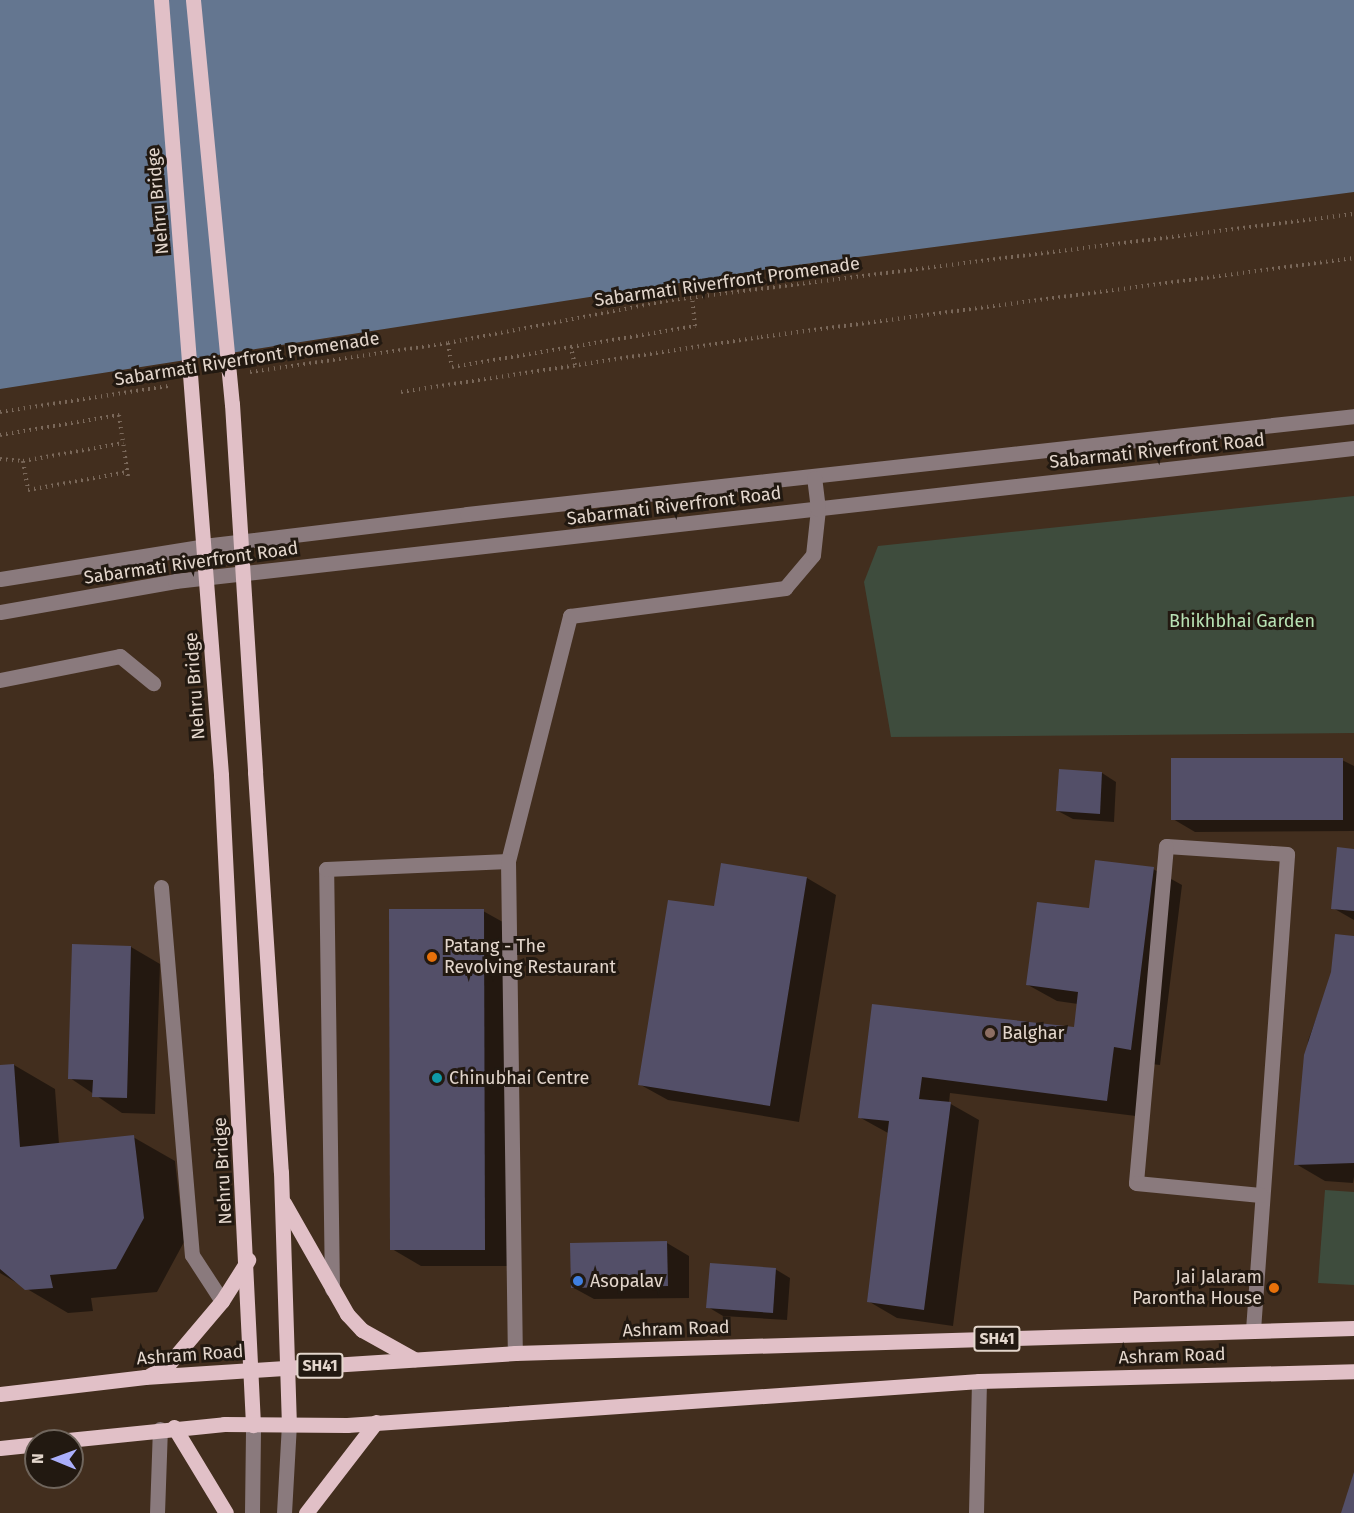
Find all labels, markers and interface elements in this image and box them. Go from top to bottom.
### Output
street label: Nehru Bridge [143,147,173,255]
street label: Sabarmati Riverfront Promenade [593,253,861,311]
street label: Sabarmati Riverfront Promenade [113,327,381,391]
street label: Sabarmati Riverfront Road [1048,429,1266,473]
street label: Sabarmati Riverfront Road [565,482,783,530]
street label: Sabarmati Riverfront Road [82,537,300,589]
park label: Bhikhbhai Garden [1169,610,1315,632]
street label: Nehru Bridge [180,632,210,740]
place label: Patang - The Revolving Restaurant [444,936,616,978]
marker: Patang - The Revolving Restaurant [425,950,439,964]
place label: Balghar [1002,1022,1064,1044]
marker: Balghar [983,1026,997,1040]
place label: Chinubhai Centre [449,1067,589,1089]
marker: Chinubhai Centre [430,1071,444,1085]
street label: Nehru Bridge [209,1117,237,1225]
place label: Jai Jalaram Parontha House [1132,1267,1262,1310]
place label: Asopalav [590,1270,663,1292]
marker: Asopalav [571,1274,585,1288]
marker: Jai Jalaram Parontha House [1267,1281,1281,1295]
street label: Ashram Road [622,1316,730,1342]
road number: SH41 [973,1326,1021,1352]
street label: Ashram Road [136,1340,244,1370]
street label: Ashram Road [1118,1343,1226,1369]
road number: SH41 [296,1353,344,1379]
north arrow [24,1429,84,1489]
text: N [28,1453,47,1464]

